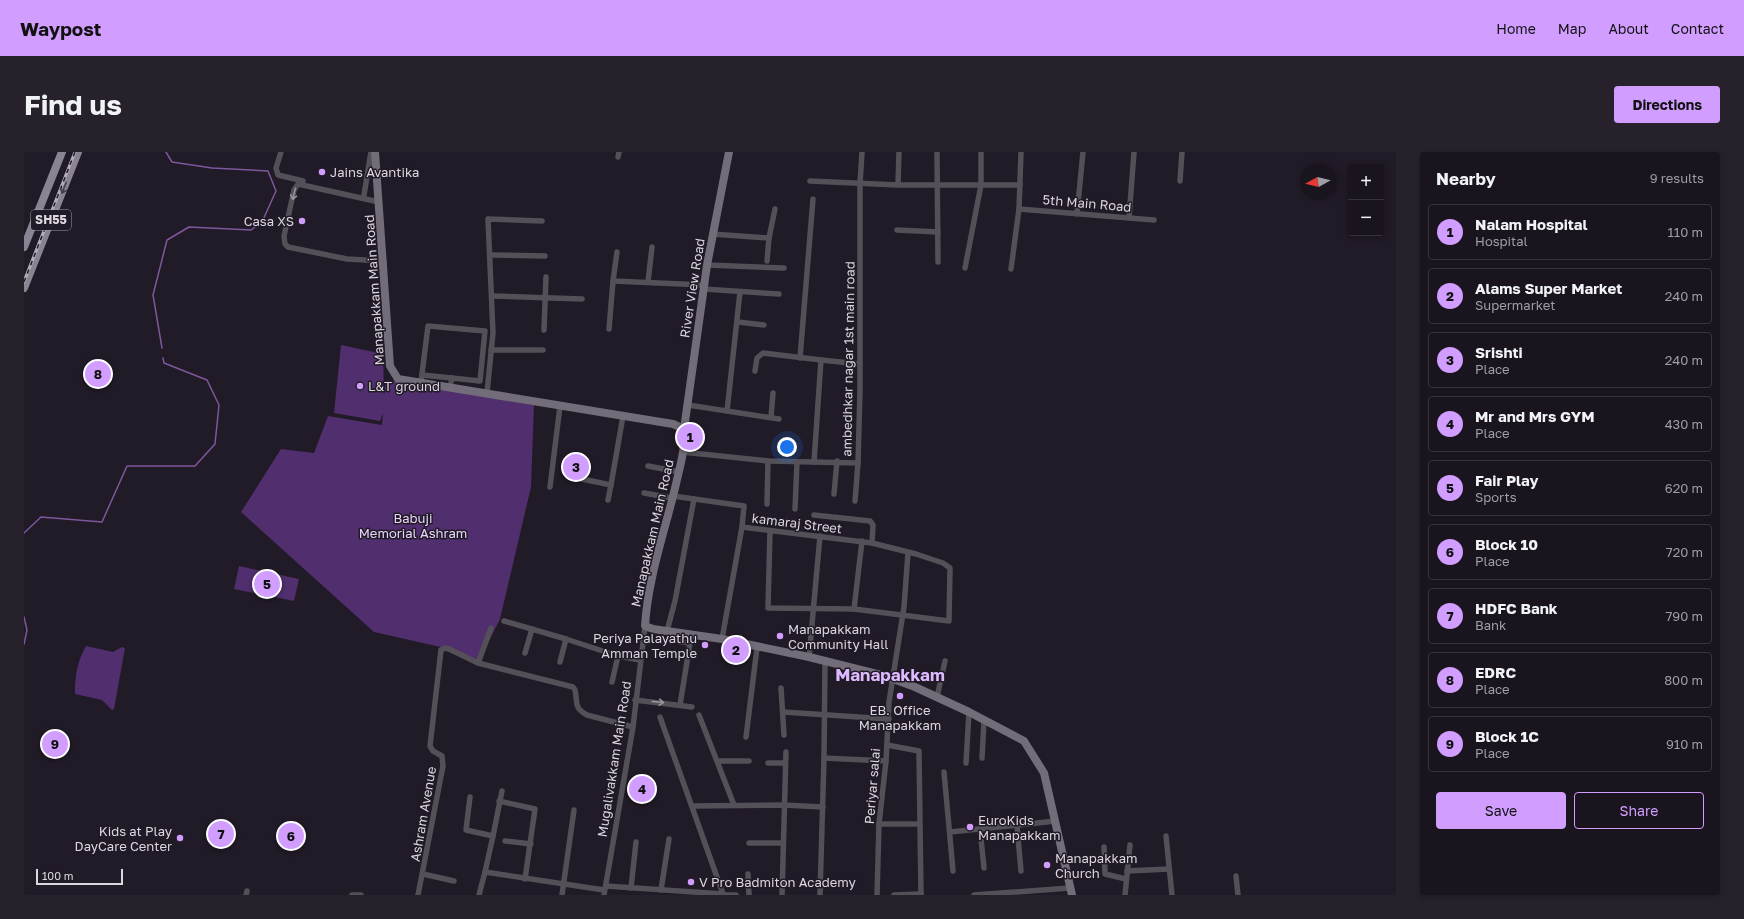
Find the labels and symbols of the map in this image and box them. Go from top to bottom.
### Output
place label: Jains Avantika [330,164,419,180]
north arrow [1300,164,1336,200]
marker: Jains Avantika [317,167,327,177]
one-way arrow [59,182,67,194]
one-way arrow [289,187,297,200]
street label: 5th Main Road [1042,191,1132,215]
road number: SH55 [31,210,71,230]
place label: Casa XS [244,213,294,229]
street label: Manapakkam Main Road [361,214,387,366]
marker: Casa XS [297,216,307,226]
street label: River View Road [676,237,708,339]
street label: ambedhkar nagar 1st main road [838,261,858,457]
pin: 8 [85,359,111,389]
place label: L&T ground [368,378,440,394]
marker: L&T ground [355,381,365,391]
pin: 1 [677,422,703,452]
your location [777,437,797,457]
pin: 3 [563,452,589,482]
street label: Manapakkam Main Road [627,458,677,608]
park label: Babuji Memorial Ashram [359,510,467,541]
street label: kamaraj Street [751,510,843,536]
pin: 5 [254,569,280,599]
place label: Manapakkam Community Hall [788,621,889,652]
place label: Periya Palayathu Amman Temple [593,630,697,661]
marker: Manapakkam Community Hall [775,631,785,641]
pin: 2 [723,635,749,665]
marker: Periya Palayathu Amman Temple [700,640,710,650]
district label: Manapakkam [835,664,945,685]
street label: Mugalivakkam Main Road [594,680,634,838]
marker: EB. Office Manapakkam [895,691,905,701]
one-way arrow [651,699,664,706]
place label: EB. Office Manapakkam [859,702,941,733]
pin: 9 [42,729,68,759]
street label: Periyar salai [861,747,883,825]
street label: Ashram Avenue [407,765,439,863]
pin: 4 [629,774,655,804]
place label: EuroKids Manapakkam [978,812,1061,843]
pin: 7 [208,819,234,849]
pin: 6 [278,821,304,851]
marker: EuroKids Manapakkam [965,822,975,832]
place label: Kids at Play DayCare Center [75,823,173,854]
marker: Kids at Play DayCare Center [175,833,185,843]
place label: Manapakkam Church [1055,850,1138,881]
marker: Manapakkam Church [1042,860,1052,870]
scale bar [36,867,123,886]
place label: V Pro Badmiton Academy [699,874,857,890]
marker: V Pro Badmiton Academy [686,877,696,887]

